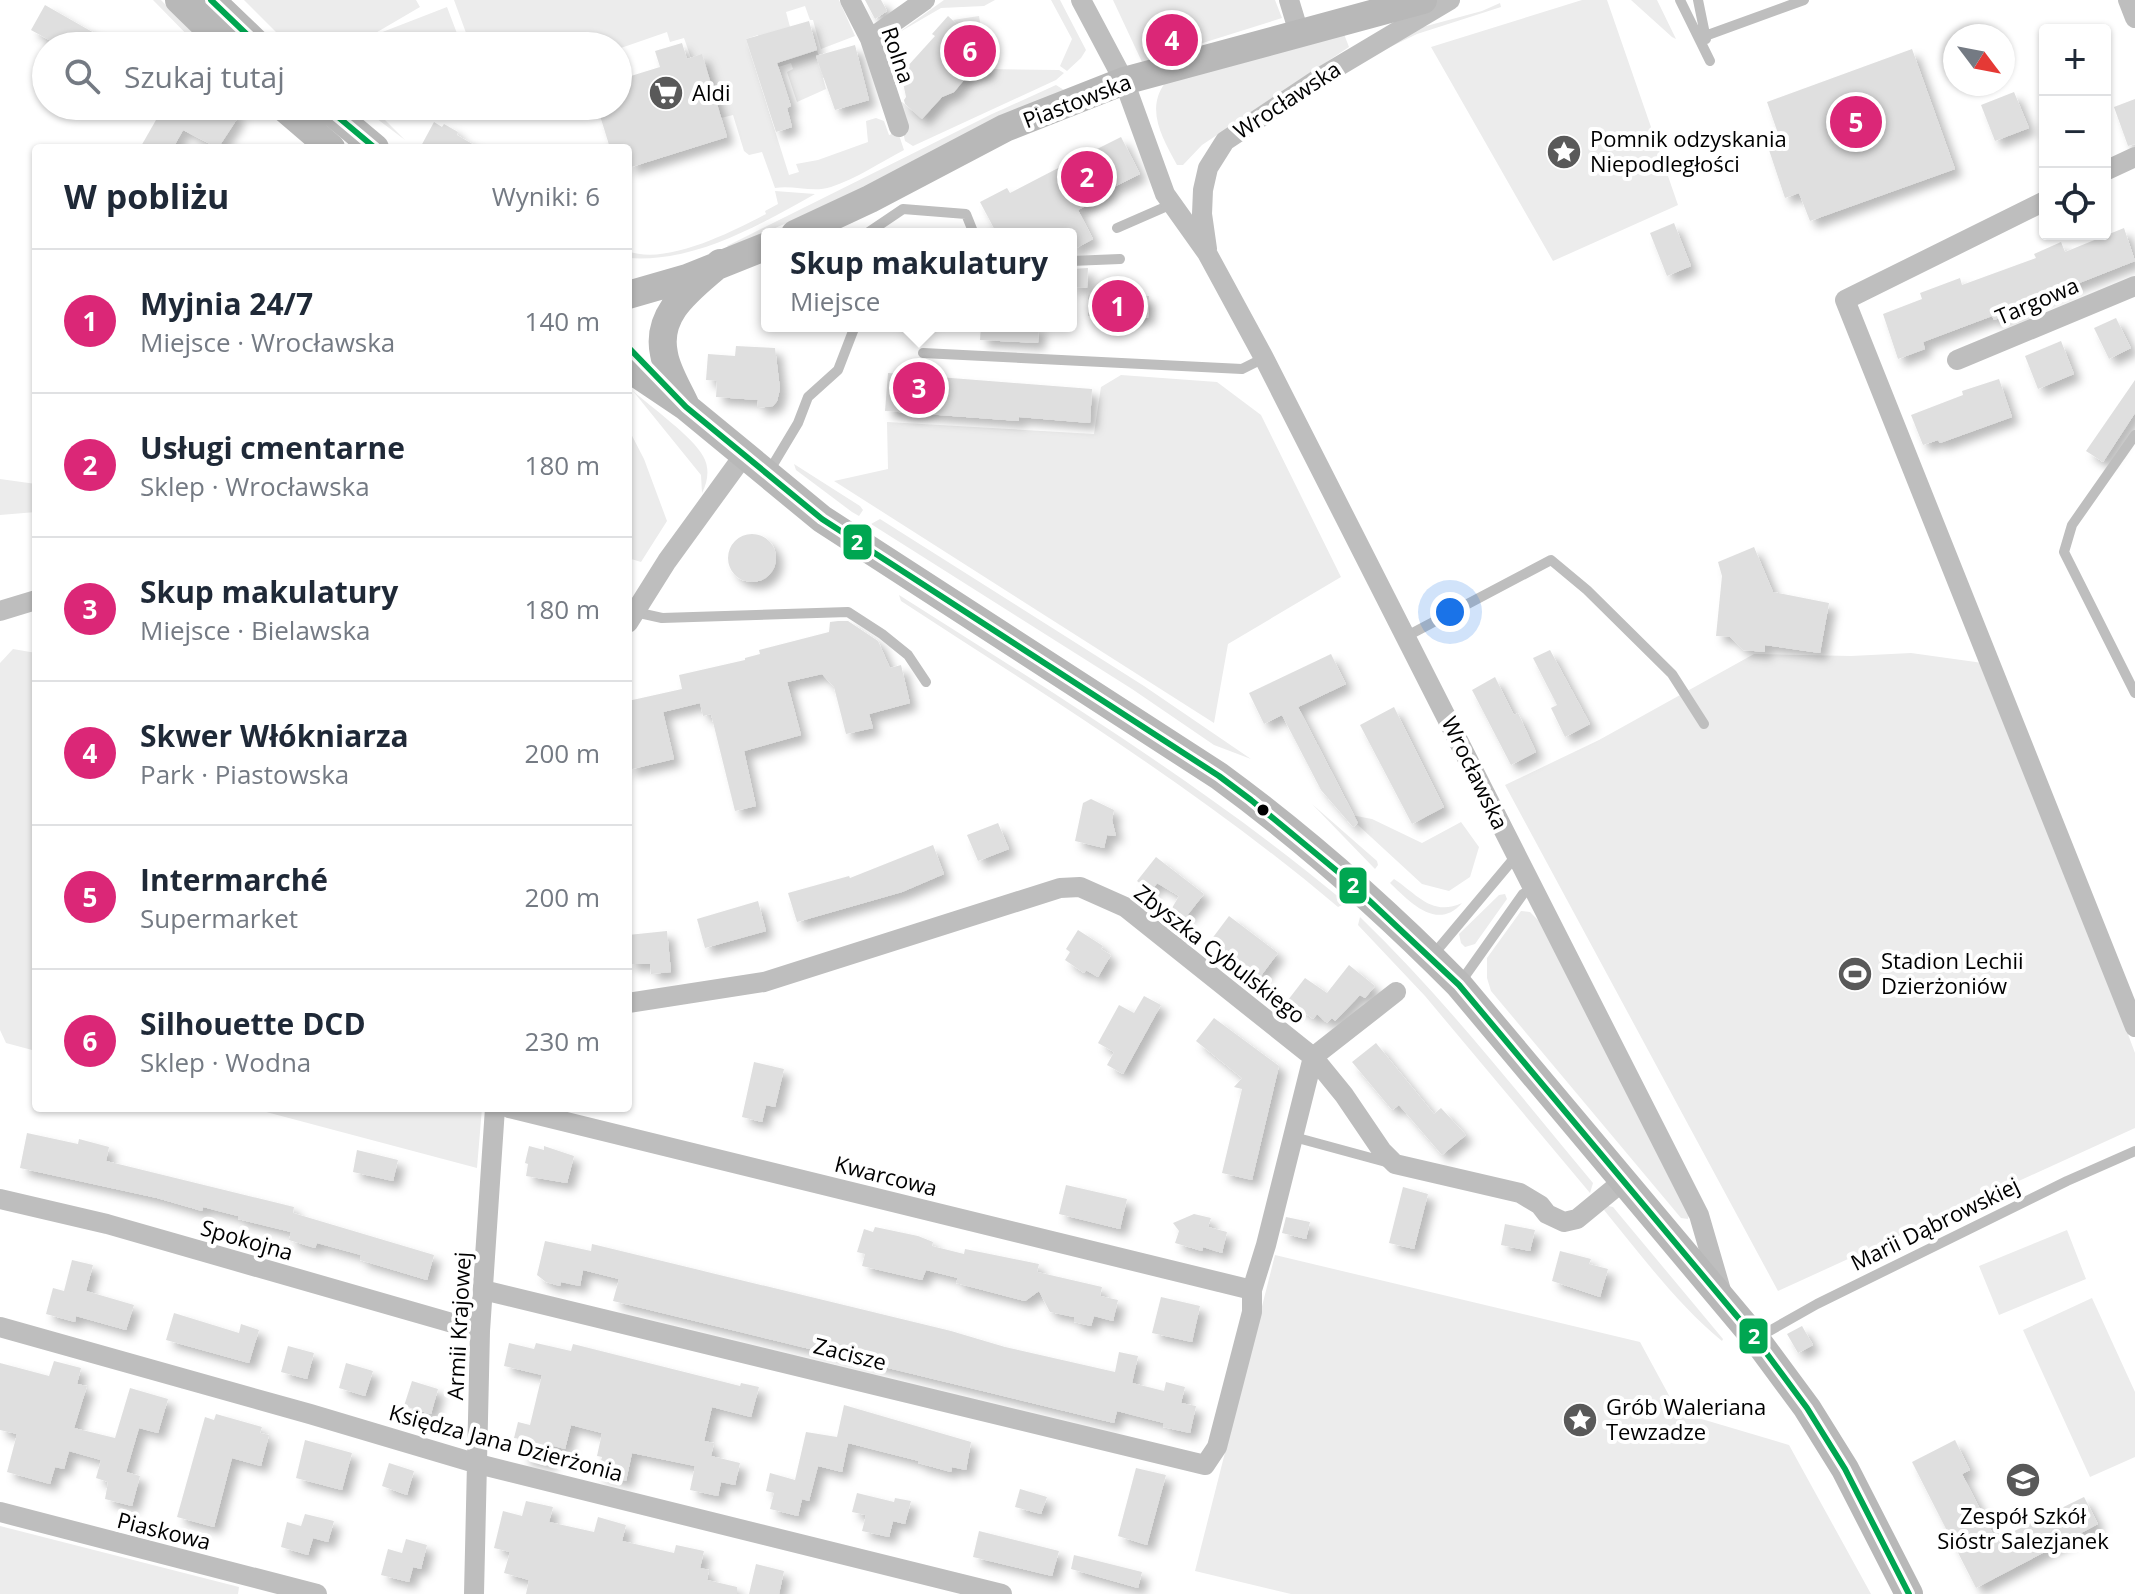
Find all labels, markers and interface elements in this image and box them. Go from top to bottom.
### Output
pin: 4 [1146,10,1198,70]
pin: 6 [944,21,996,81]
street label: Rolna [875,22,923,87]
north arrow [1943,24,2015,96]
map controls [2039,24,2111,240]
button: + [2039,24,2111,96]
search box [32,32,632,120]
street label: Wrocławska [1227,53,1346,145]
icon: search [60,54,104,98]
text: Szukaj tutaj [124,56,285,97]
street label: Piastowska [1018,66,1135,134]
supermarket icon: Aldi [647,74,685,112]
place label: Aldi [692,77,730,107]
pin: 5 [1830,92,1882,152]
button: − [2039,96,2111,168]
place label: Pomnik odzyskania Niepodległości [1590,123,1787,178]
place icon: Pomnik odzyskania Niepodległości [1545,133,1583,171]
pin: 2 [1061,147,1113,207]
button: locate [2039,168,2111,240]
text: W pobliżu [64,173,229,219]
text: Wyniki: 6 [492,178,600,214]
popup [761,228,1077,332]
text: Skup makulatury [790,242,1048,283]
street label: Targowa [1990,269,2083,331]
pin: 1 [1092,276,1144,336]
text: Myjnia 24/7 [140,283,313,324]
text: Miejsce [790,283,880,319]
text: 1 [83,303,97,339]
text: 140 m [525,303,600,339]
text: Miejsce · Wrocławska [140,324,395,360]
pin: 3 [893,358,945,418]
text: Usługi cmentarne [140,427,405,468]
text: 2 [83,447,97,483]
text: 180 m [525,447,600,483]
text: Sklep · Wrocławska [140,468,370,504]
line badge: 2 [842,523,873,561]
text: 2 [851,526,863,556]
text: Skup makulatury [140,571,398,612]
text: 3 [83,591,97,627]
text: 180 m [525,591,600,627]
your location [1430,592,1470,632]
text: Miejsce · Bielawska [140,612,371,648]
street label: Wrocławska [1436,711,1516,834]
text: Skwer Włókniarza [140,715,409,756]
text: 4 [83,735,97,771]
text: 200 m [525,735,600,771]
text: Park · Piastowska [140,756,349,792]
unlabelled marker [1255,802,1271,818]
text: Intermarché [140,859,328,900]
line badge: 2 [1338,866,1368,905]
text: 2 [1347,869,1359,899]
street label: Zbyszka Cybulskiego [1129,877,1313,1030]
text: 5 [83,879,97,915]
text: 200 m [525,879,600,915]
text: Supermarket [140,900,298,936]
place label: Stadion Lechii Dzierżoniów [1881,945,2024,1000]
sports icon: Stadion Lechii Dzierżoniów [1836,955,1874,993]
text: Silhouette DCD [140,1003,366,1044]
text: 6 [83,1023,97,1059]
text: 230 m [525,1023,600,1059]
text: Sklep · Wodna [140,1044,311,1080]
street label: Kwarcowa [832,1148,941,1202]
street label: Marii Dąbrowskiej [1845,1169,2024,1277]
street label: Spokojna [198,1212,297,1267]
street label: Armii Krajowej [439,1251,477,1401]
line badge: 2 [1738,1317,1769,1355]
text: 2 [1748,1320,1760,1350]
street label: Zacisze [811,1330,890,1377]
place label: Grób Waleriana Tewzadze [1606,1391,1766,1446]
street label: Księdza Jana Dzierżonia [386,1396,627,1488]
place icon: Grób Waleriana Tewzadze [1561,1401,1599,1439]
school or university icon: Zespół Szkół Sióstr Salezjanek [2004,1461,2042,1499]
place label: Zespół Szkół Sióstr Salezjanek [1937,1500,2109,1555]
street label: Piaskowa [114,1504,214,1556]

